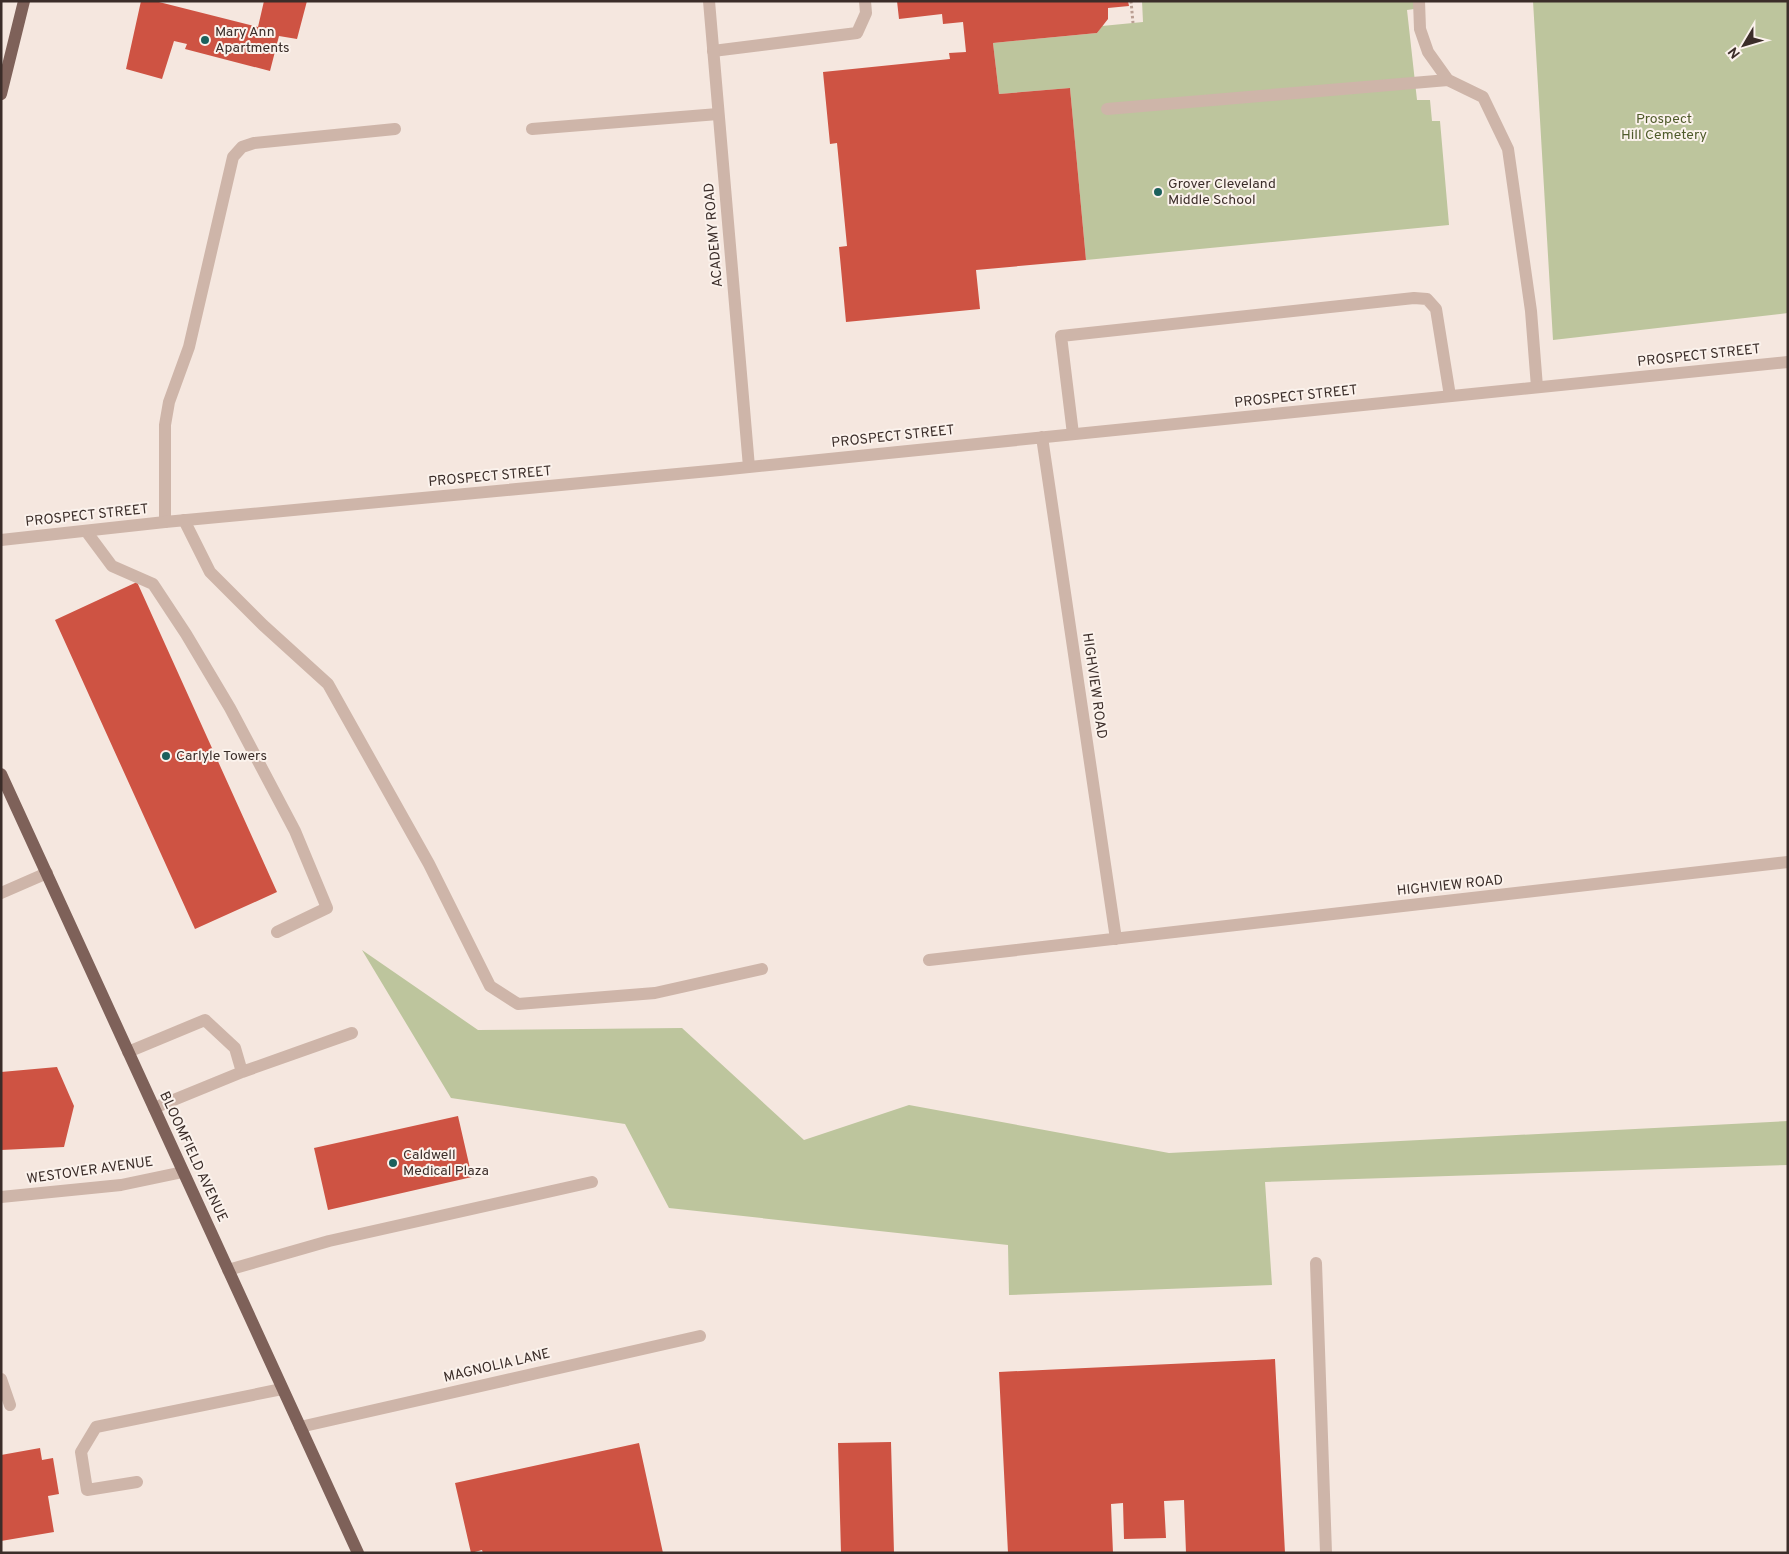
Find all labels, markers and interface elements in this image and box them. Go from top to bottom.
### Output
north arrow [1719,20,1769,70]
place label: Mary Ann Apartments [215,24,290,57]
marker: Mary Ann Apartments [199,34,211,46]
text: N [1725,43,1745,61]
park label: Prospect Hill Cemetery [1621,111,1707,144]
place label: Grover Cleveland Middle School [1168,176,1276,209]
street label: ACADEMY ROAD [701,182,727,288]
marker: Grover Cleveland Middle School [1152,186,1164,198]
street label: PROSPECT STREET [1637,341,1761,371]
street label: PROSPECT STREET [1234,382,1358,412]
street label: PROSPECT STREET [831,422,955,452]
street label: PROSPECT STREET [428,463,552,491]
street label: PROSPECT STREET [25,501,149,531]
street label: HIGHVIEW ROAD [1078,632,1110,740]
place label: Carlyle Towers [176,748,267,765]
marker: Carlyle Towers [160,750,172,762]
street label: HIGHVIEW ROAD [1396,872,1504,900]
street label: BLOOMFIELD AVENUE [155,1089,231,1225]
place label: Caldwell Medical Plaza [403,1147,489,1180]
street label: WESTOVER AVENUE [26,1154,154,1188]
marker: Caldwell Medical Plaza [387,1157,399,1169]
street label: MAGNOLIA LANE [442,1345,552,1387]

